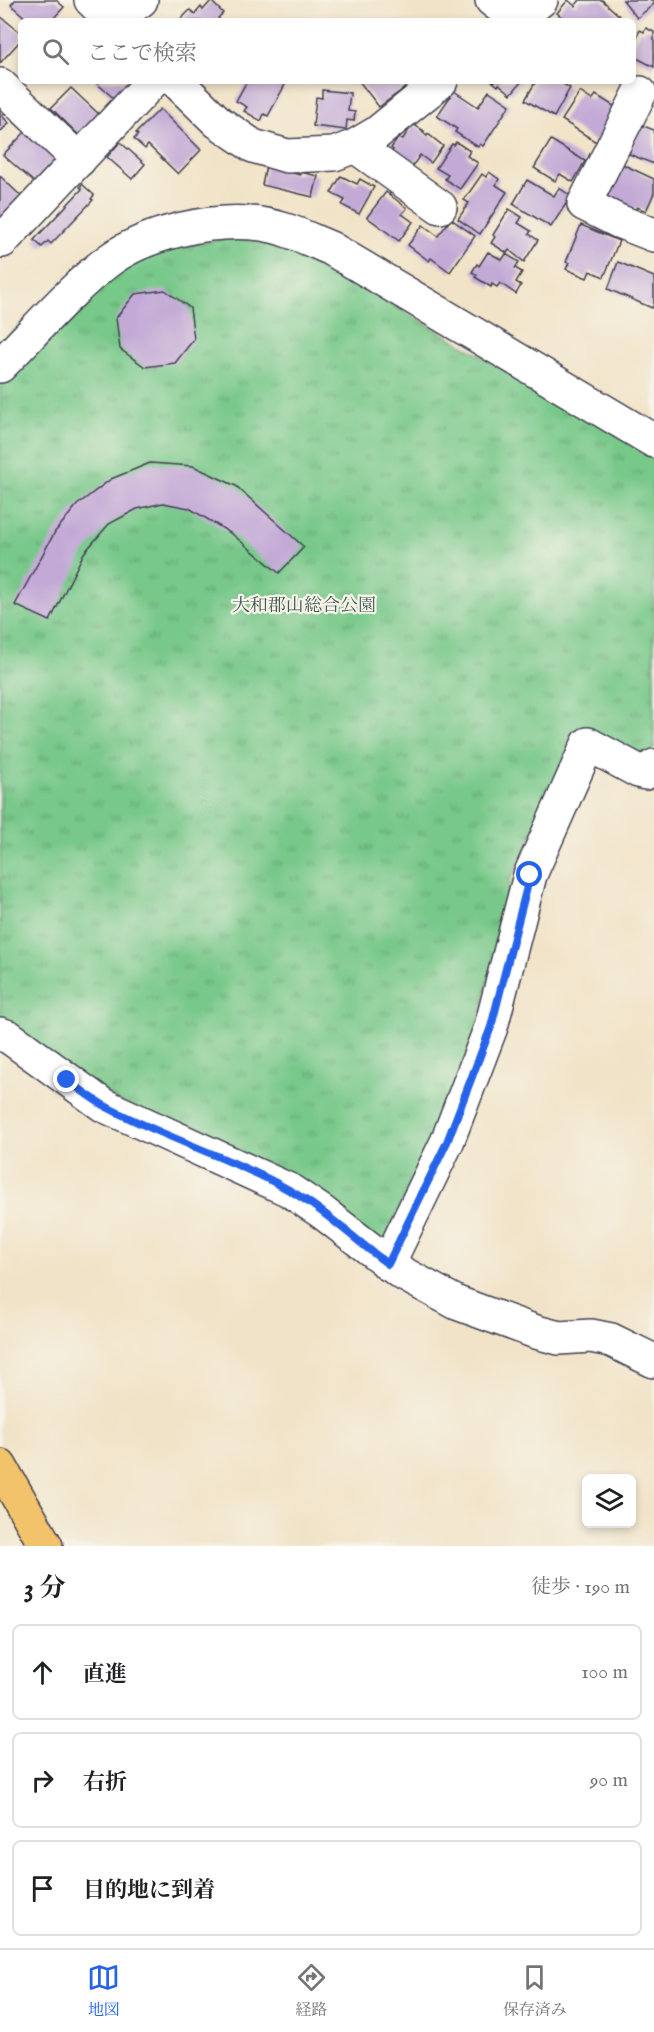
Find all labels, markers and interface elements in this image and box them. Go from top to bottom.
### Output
search box [18,18,636,84]
icon: search [39,35,72,68]
text: ここで検索 [87,40,197,68]
park label: 大和郡山総合公園 [232,595,376,618]
route start [516,861,542,887]
route end [53,1066,79,1092]
map controls [582,1474,636,1528]
button: layers [582,1474,636,1528]
text: 3 分 [24,1572,65,1605]
text: 徒歩 · 190 m [531,1575,630,1600]
icon: ahead [26,1656,59,1689]
text: 100 m [581,1660,628,1685]
text: 直進 [83,1661,127,1689]
icon: right [26,1764,59,1797]
text: 90 m [590,1768,628,1793]
text: 右折 [83,1769,127,1797]
icon: arrive [26,1872,59,1905]
text: 目的地に到着 [83,1877,215,1905]
tab: 地図 [87,1961,120,2021]
tab: 経路 [295,1961,328,2021]
tab: 保存済み [503,1961,567,2021]

